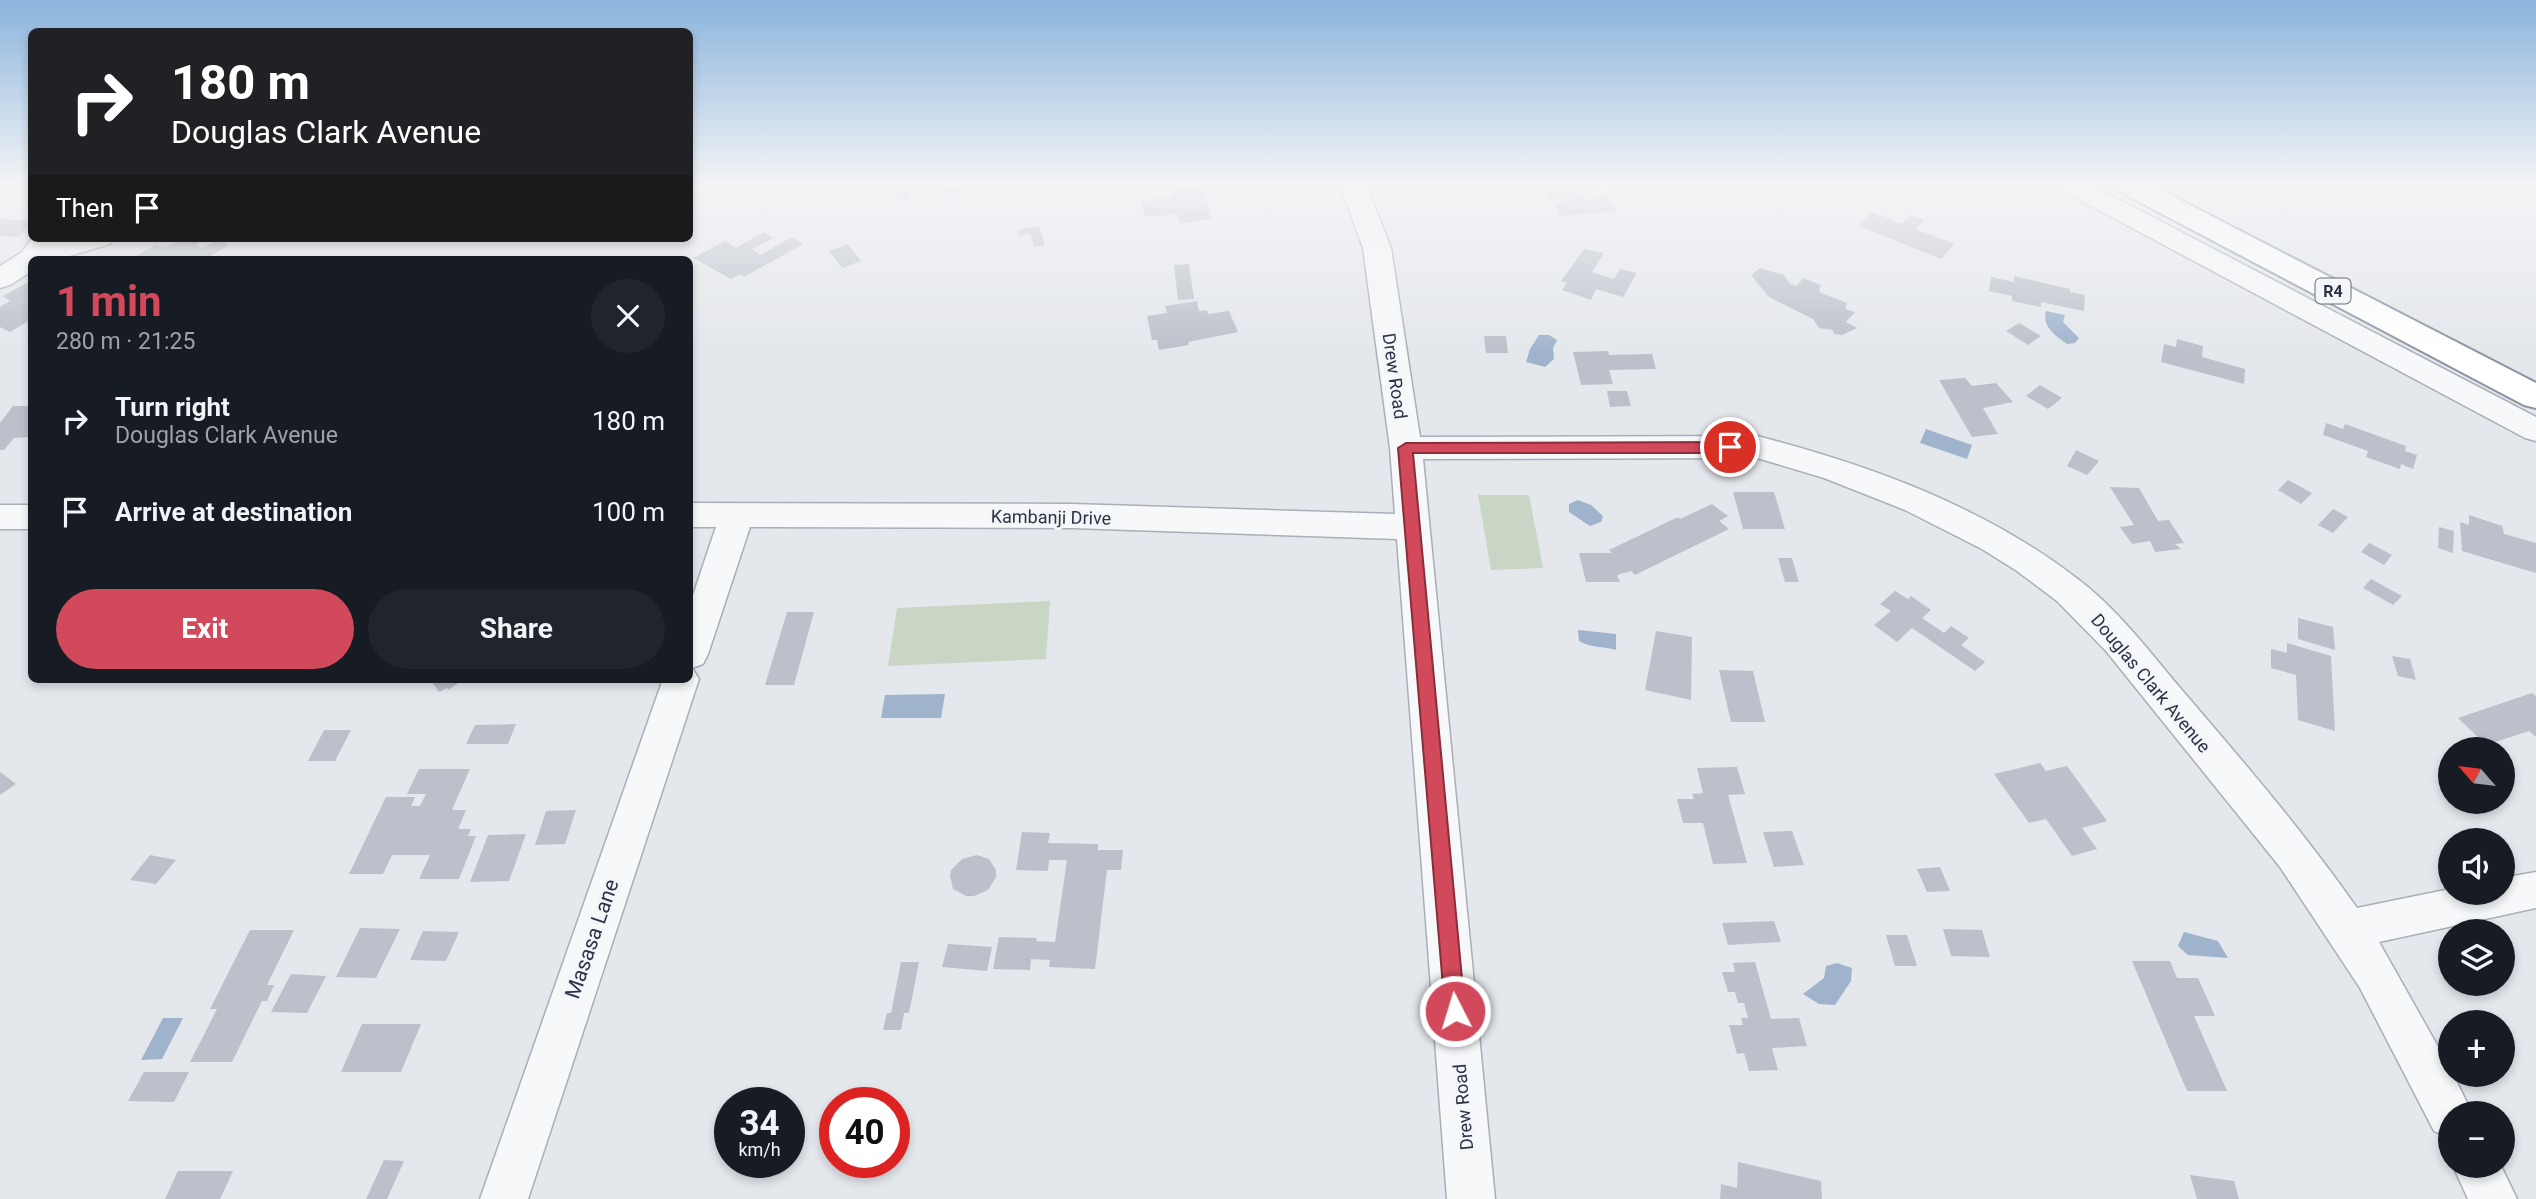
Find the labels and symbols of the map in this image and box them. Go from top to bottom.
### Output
road number: R4 [2316,278,2350,304]
street label: Drew Road [1379,332,1411,420]
pin [1700,417,1760,477]
street label: Kambanji Drive [991,505,1111,529]
street label: Douglas Clark Avenue [2087,609,2215,757]
north arrow [2438,737,2515,814]
street label: Masasa Lane [560,876,624,1002]
position arrow [1418,974,1492,1048]
street label: Drew Road [1449,1063,1477,1151]
speed limit sign: 40 [819,1087,910,1178]

